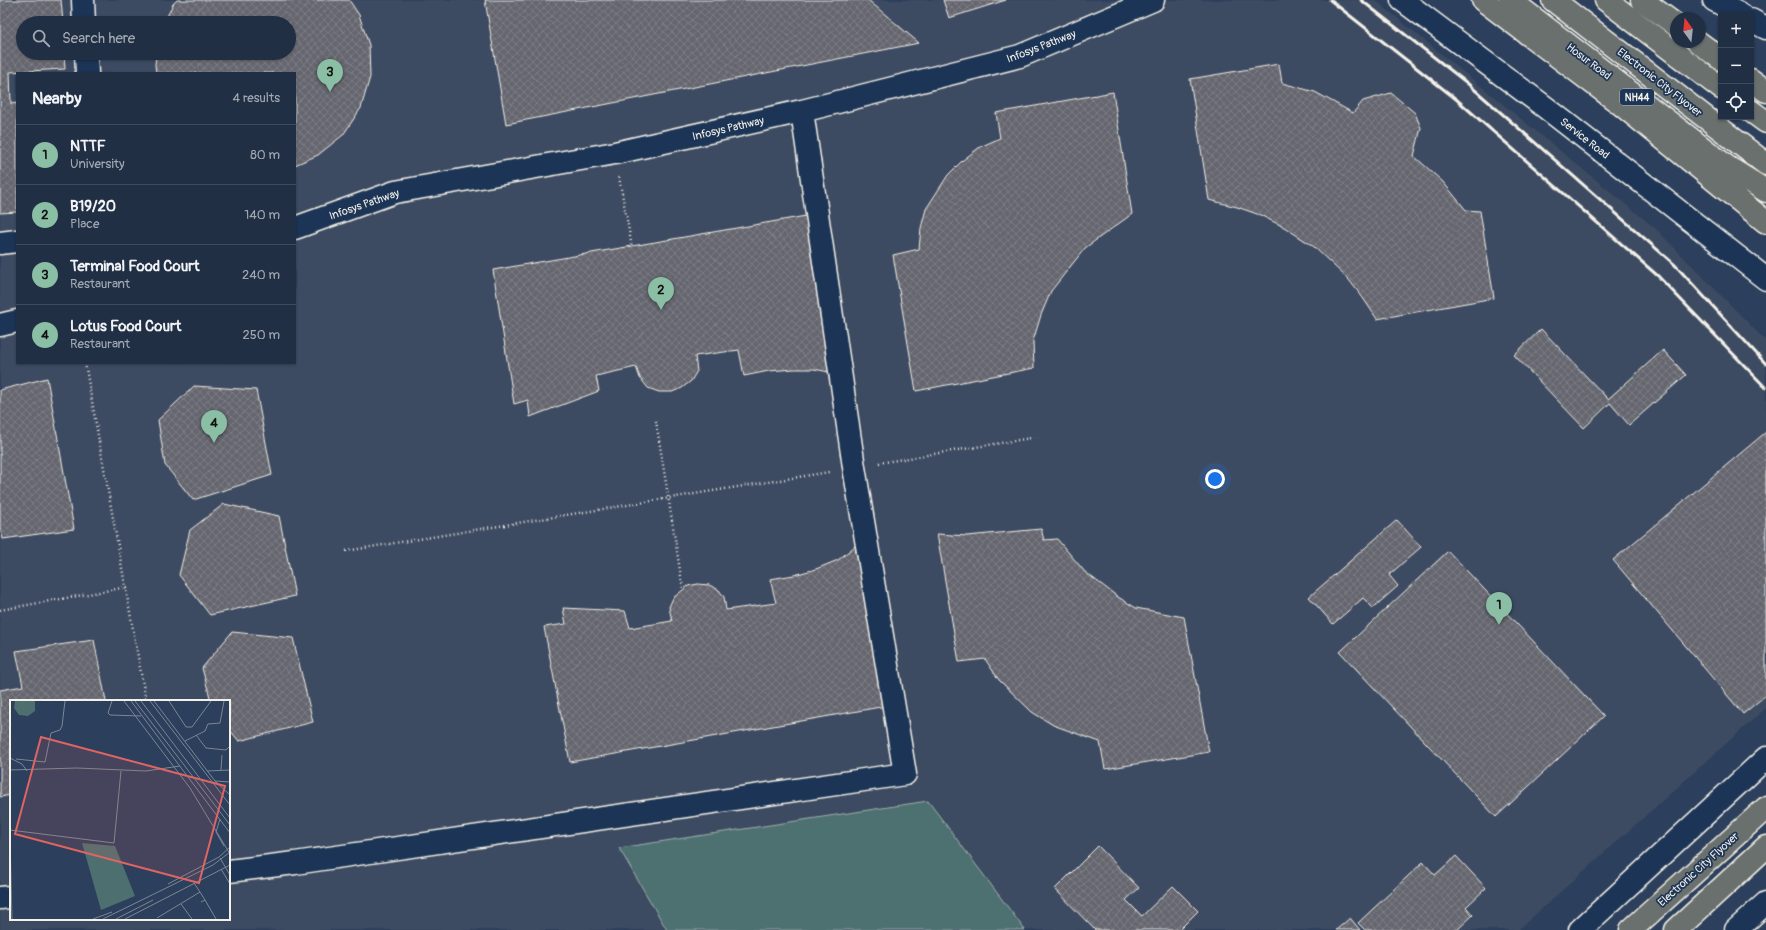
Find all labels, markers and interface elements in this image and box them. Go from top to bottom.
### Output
north arrow [1670,12,1706,48]
map controls [1718,12,1754,120]
button: + [1718,12,1754,48]
search box [16,16,296,60]
icon: search [30,27,52,49]
street label: Infosys Pathway [1005,27,1078,66]
text: Search here [62,29,135,48]
street label: Hosur Road [1564,40,1613,82]
street label: Electronic City Flyover [1615,45,1705,120]
button: − [1718,48,1754,84]
pin: 3 [317,59,343,92]
button: locate [1718,84,1754,120]
text: Nearby [32,88,81,109]
road number: NH44 [1620,89,1654,105]
text: 4 results [233,90,280,106]
street label: Infosys Pathway [691,114,766,143]
street label: Service Road [1557,115,1612,162]
text: NTTF [70,137,106,156]
text: 1 [42,147,48,163]
text: 80 m [250,147,280,163]
text: University [70,156,124,172]
street label: Infosys Pathway [327,186,401,223]
text: B19/20 [70,197,116,216]
text: 2 [41,207,49,223]
text: 140 m [244,207,280,223]
text: Place [70,216,99,232]
text: Terminal Food Court [70,257,200,276]
text: 3 [41,267,49,283]
text: 240 m [242,267,280,283]
text: Restaurant [70,276,130,292]
pin: 2 [648,277,674,310]
text: Lotus Food Court [70,317,181,336]
text: 4 [41,327,49,343]
text: 250 m [242,327,280,343]
text: Restaurant [70,336,130,352]
pin: 4 [201,410,227,443]
your location [1205,469,1225,489]
pin: 1 [1486,592,1512,625]
inset map [10,700,230,920]
street label: Electronic City Flyover [1655,830,1741,909]

